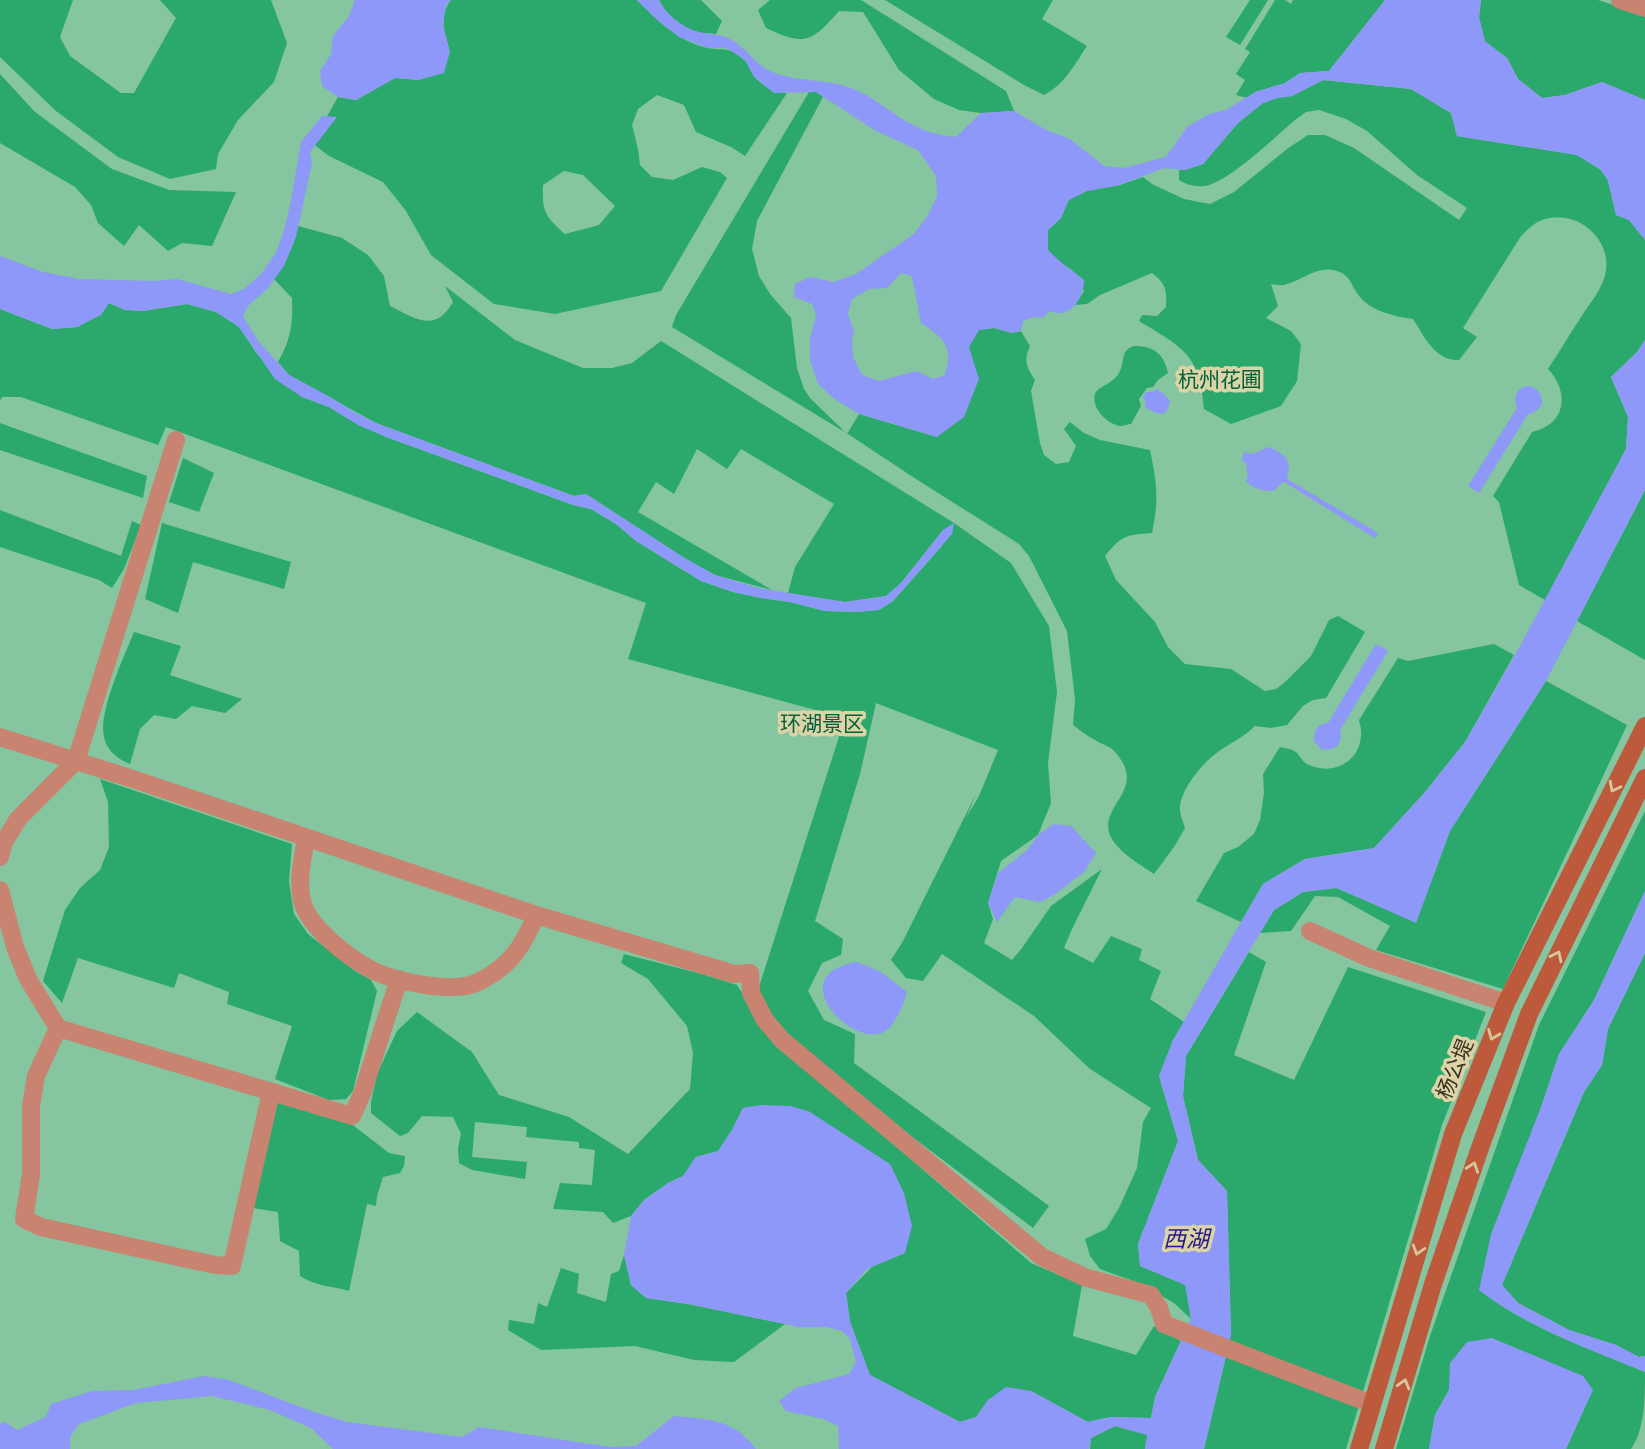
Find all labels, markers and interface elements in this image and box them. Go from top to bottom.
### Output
park label: 杭州花圃 [1178,367,1262,392]
park label: 环湖景区 [780,711,864,736]
one-way arrow [1609,780,1623,792]
one-way arrow [1549,951,1563,963]
one-way arrow [1487,1028,1501,1040]
street label: 杨公堤 [1431,1035,1478,1103]
one-way arrow [1465,1162,1479,1174]
water label: 西湖 [1163,1225,1212,1252]
one-way arrow [1412,1243,1427,1255]
one-way arrow [1395,1378,1410,1390]

